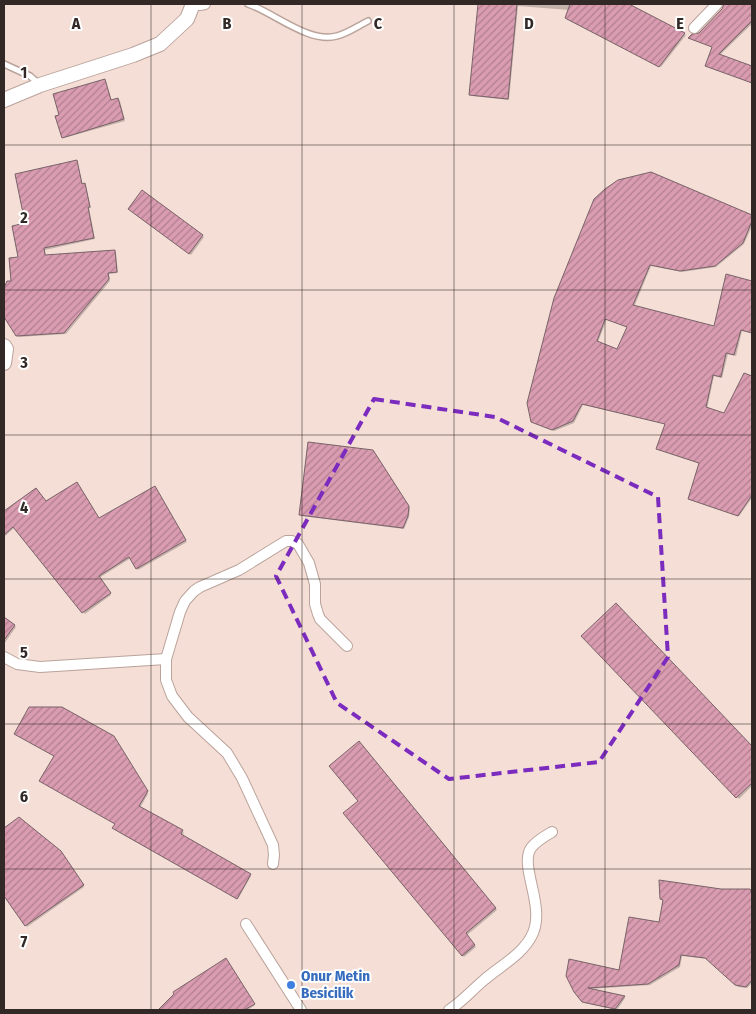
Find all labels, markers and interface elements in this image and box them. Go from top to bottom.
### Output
text: A [71,14,81,33]
text: B [223,14,232,33]
text: C [374,14,383,33]
text: D [524,14,534,33]
text: E [676,14,684,33]
text: 1 [21,63,27,82]
text: 2 [19,208,28,227]
text: 3 [19,353,28,372]
text: 4 [20,498,28,517]
text: 5 [20,643,28,662]
text: 6 [20,787,28,806]
text: 7 [21,932,28,951]
place label: Onur Metin Besicilik [301,967,370,1002]
marker: Onur Metin Besicilik [285,979,297,991]

